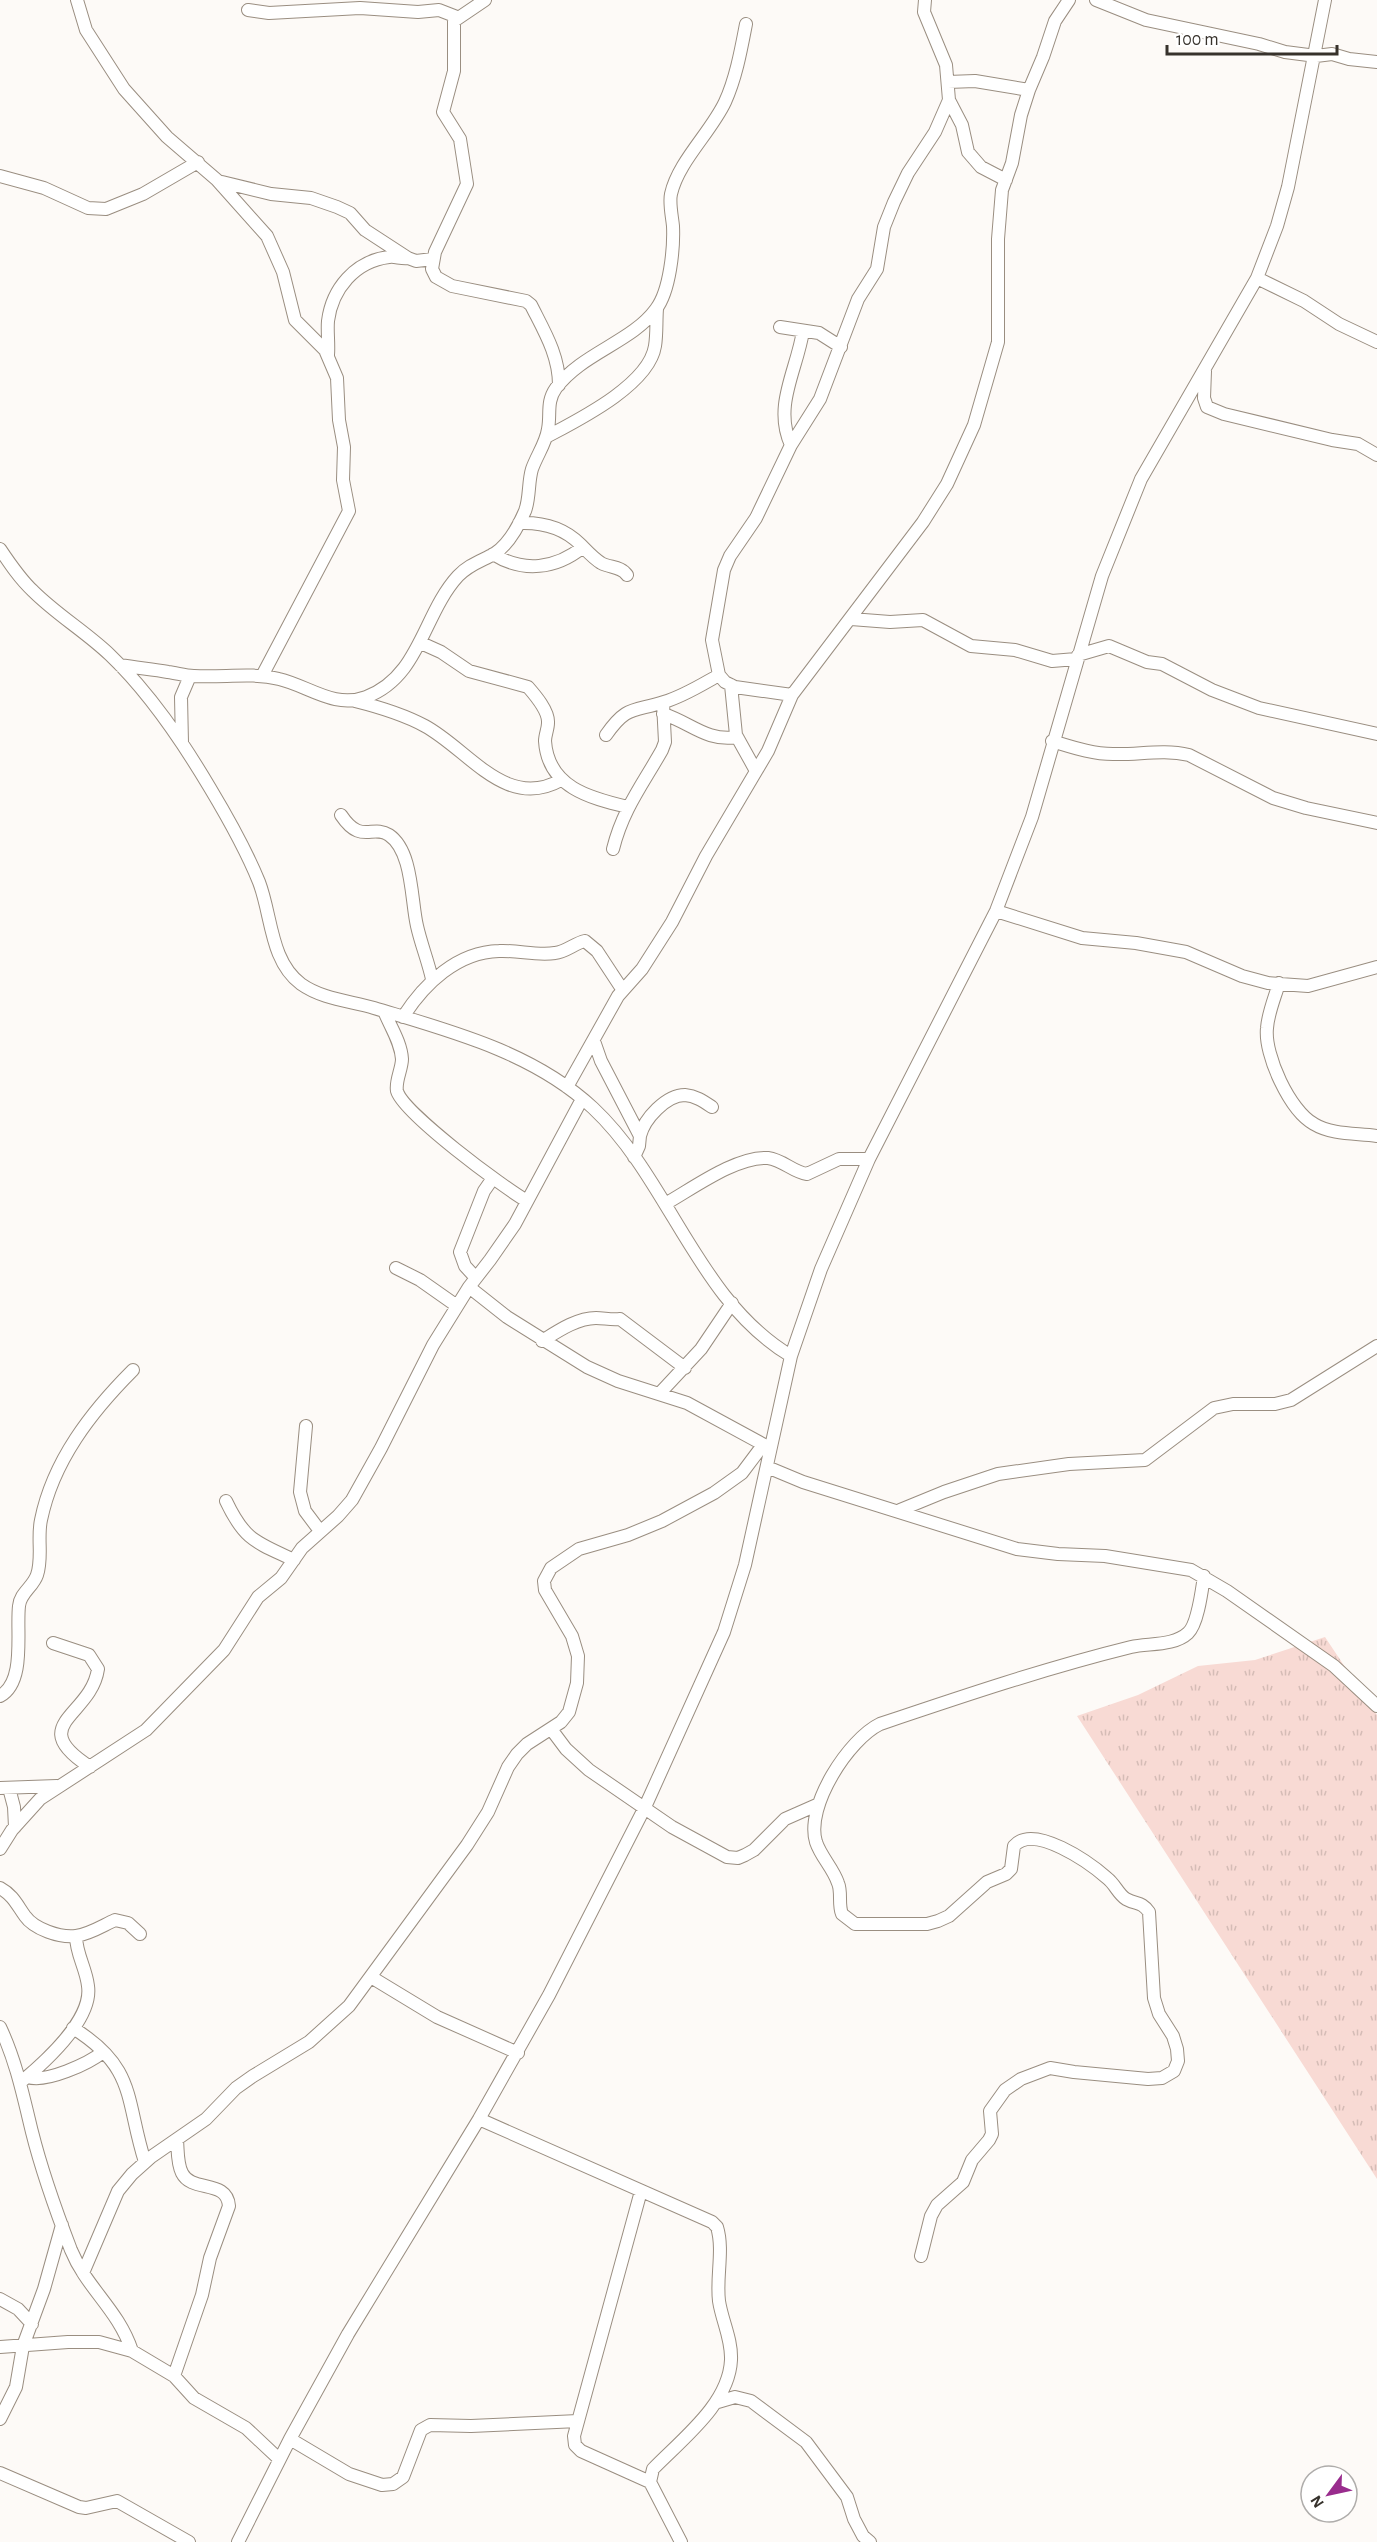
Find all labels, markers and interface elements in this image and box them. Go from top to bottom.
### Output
scale bar [1167,18,1336,56]
text: 100 m [1176,31,1219,49]
north arrow [1299,2464,1359,2524]
text: N [1308,2493,1327,2511]

